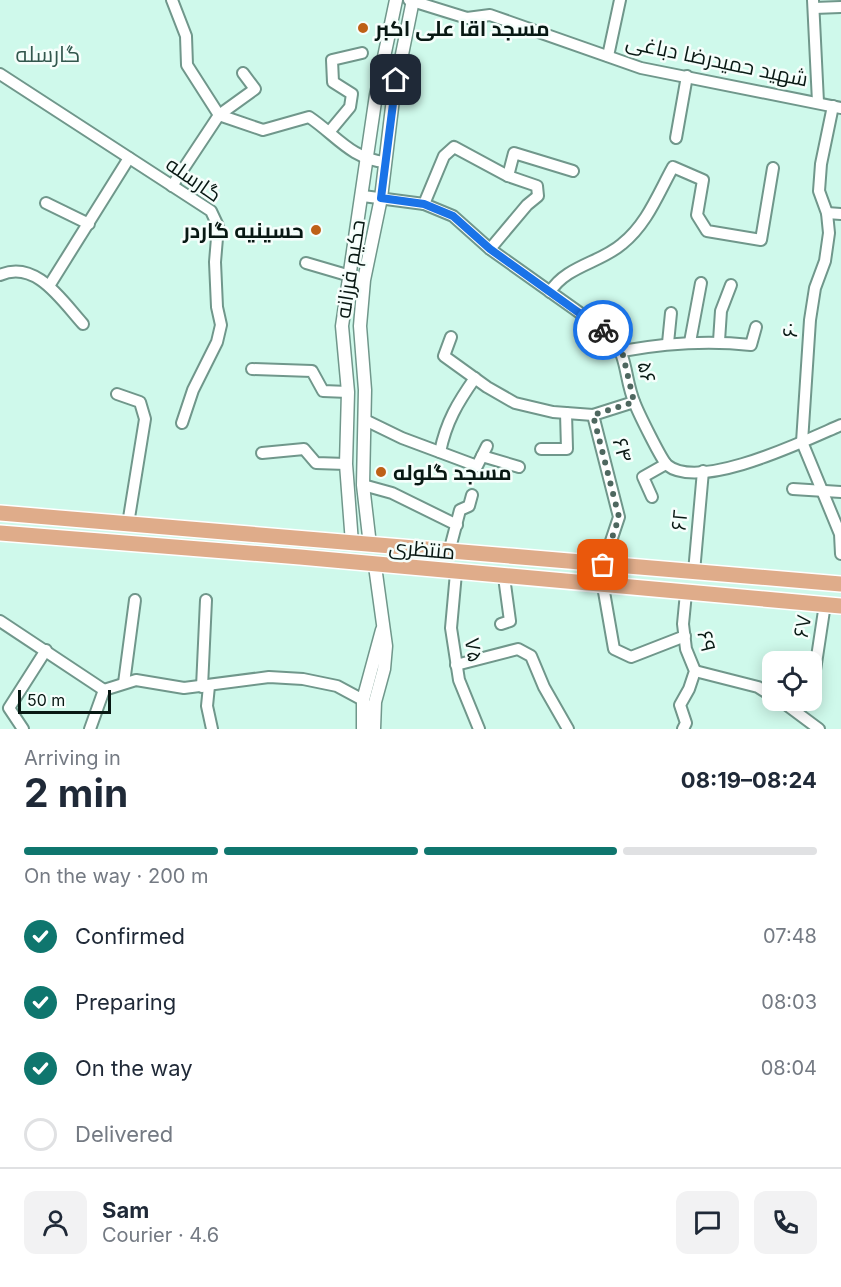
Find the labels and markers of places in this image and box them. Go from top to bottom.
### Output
place label: مسجد اقا علی اکبر [374,16,550,41]
marker: مسجد اقا علی اکبر [356,21,370,35]
pin [370,54,421,105]
place label: حسینیه گاردر [182,218,304,243]
marker: حسینیه گاردر [309,223,323,237]
place label: مسجد گلوله [393,460,512,486]
marker: مسجد گلوله [374,465,388,479]
pin [577,539,628,590]

